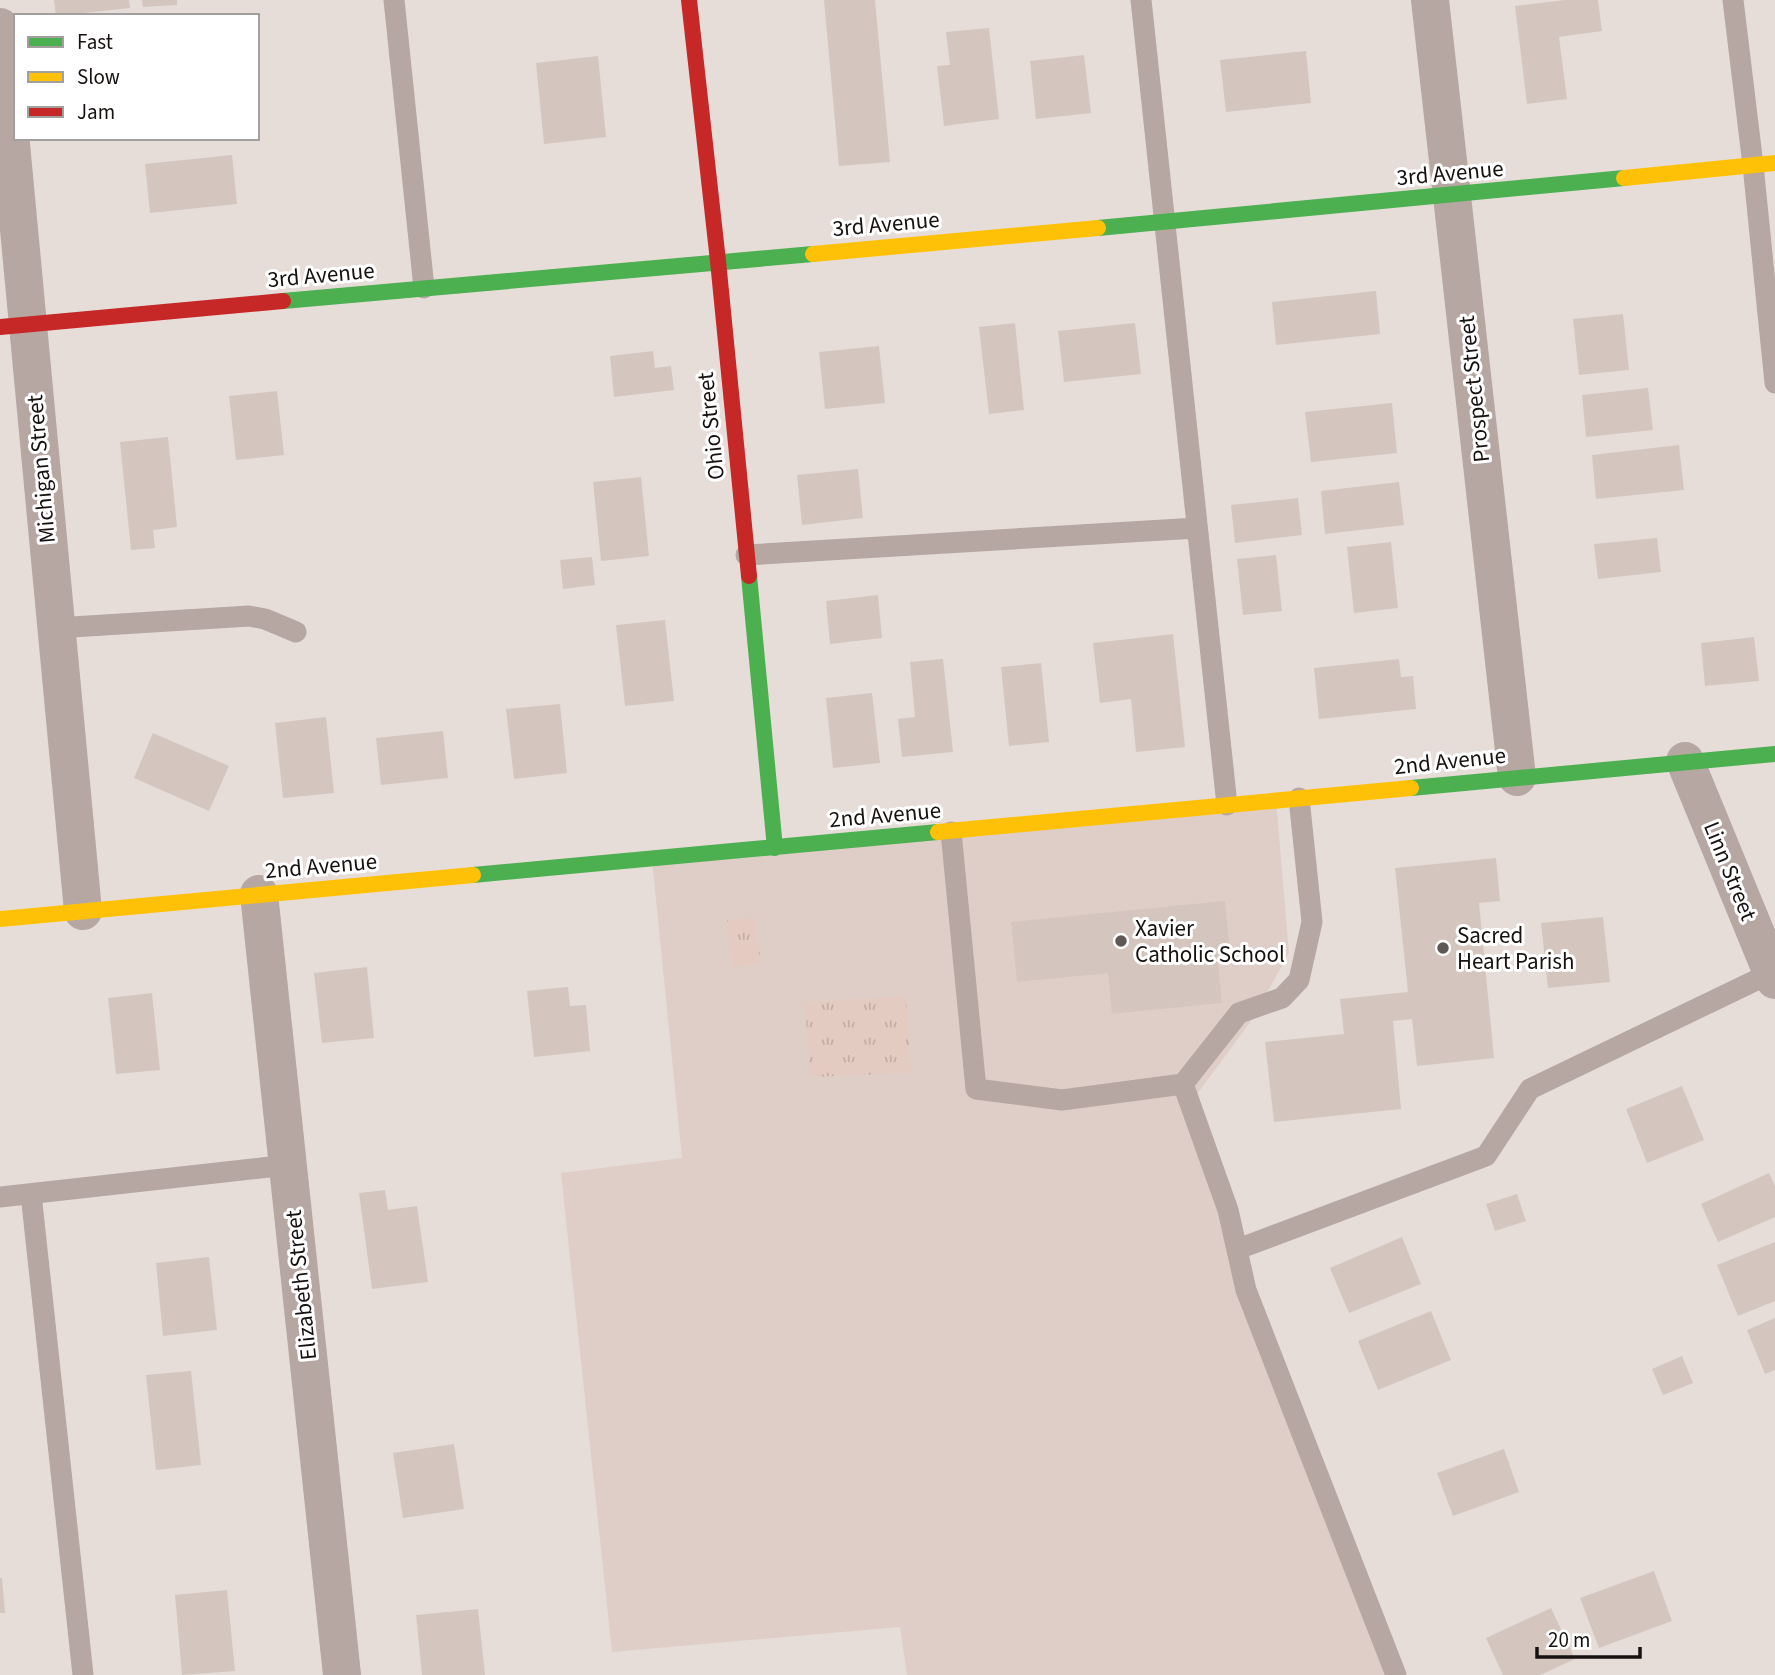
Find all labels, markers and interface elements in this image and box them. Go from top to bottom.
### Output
legend [14,14,259,140]
text: Fast [77,27,113,57]
text: Slow [77,62,120,92]
text: Jam [77,97,115,127]
street label: 3rd Avenue [1395,152,1505,194]
street label: 3rd Avenue [831,203,941,245]
street label: 3rd Avenue [266,254,376,296]
street label: Prospect Street [1450,314,1498,464]
street label: Ohio Street [689,370,733,481]
street label: Michigan Street [18,393,64,544]
street label: 2nd Avenue [1392,739,1508,783]
street label: 2nd Avenue [828,794,942,836]
street label: Linn Street [1695,816,1765,926]
street label: 2nd Avenue [264,845,378,887]
place label: Xavier Catholic School [1135,912,1285,971]
place label: Sacred Heart Parish [1457,919,1574,978]
marker: Xavier Catholic School [1113,933,1129,949]
marker: Sacred Heart Parish [1435,940,1451,956]
street label: Elizabeth Street [277,1208,325,1362]
scale bar [1537,1616,1640,1660]
text: 20 m [1548,1625,1590,1655]

